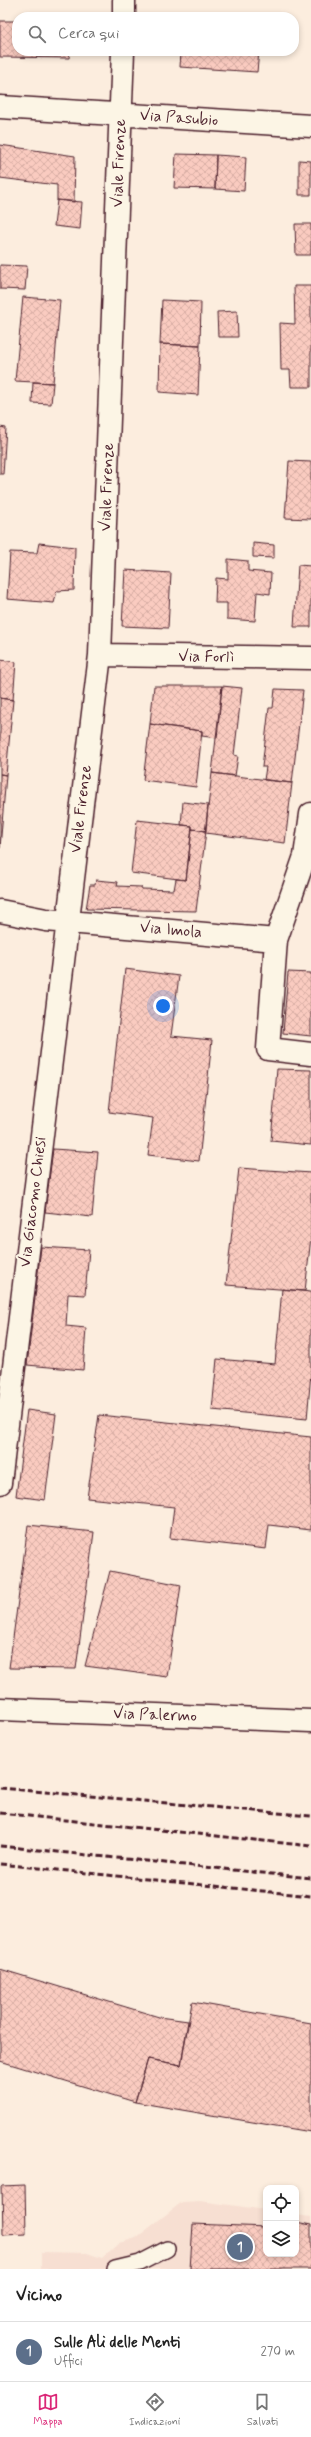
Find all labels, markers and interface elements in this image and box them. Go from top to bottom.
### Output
search box [12,12,299,56]
icon: search [26,23,48,45]
text: Cerca qui [58,24,119,44]
street label: Via Pasubio [139,105,219,131]
street label: Viale Firenze [107,118,131,208]
street label: Viale Firenze [95,442,119,532]
street label: Via Forlì [178,646,234,668]
street label: Viale Firenze [65,763,97,854]
street label: Via Imola [139,917,203,943]
your location [153,996,173,1016]
street label: Via Giacomo Chiesi [15,1135,51,1269]
street label: Via Palermo [113,1703,197,1727]
map controls [263,2185,299,2257]
button: locate [263,2185,299,2221]
button: layers [263,2221,299,2257]
pin: 1 [227,2232,253,2262]
text: Vicino [16,2284,62,2306]
text: Sulle Ali delle Menti [54,2333,180,2353]
text: 1 [26,2343,32,2360]
text: 270 m [260,2343,295,2360]
text: Uffici [54,2353,83,2370]
tab: Mappa [33,2391,63,2429]
tab: Indicazioni [129,2391,180,2429]
tab: Salvati [247,2391,278,2429]

